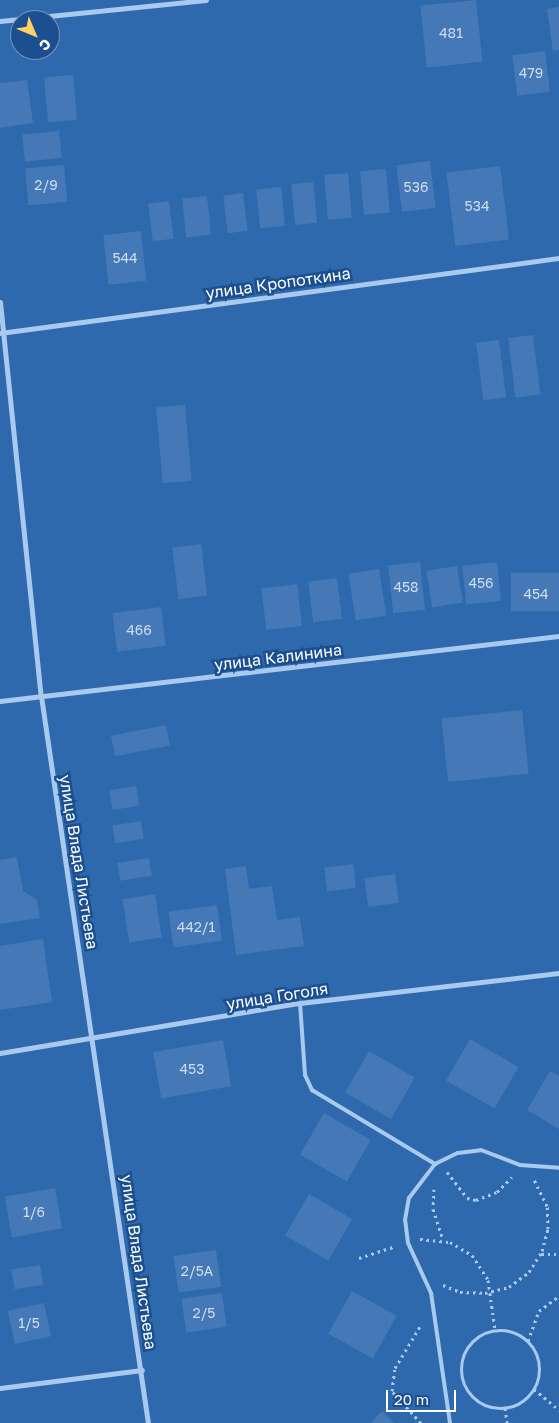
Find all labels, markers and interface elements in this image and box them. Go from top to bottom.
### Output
north arrow [10,10,60,60]
house number: 481 [439,25,463,41]
text: С [36,36,55,55]
house number: 479 [519,65,543,81]
house number: 2/9 [34,177,58,193]
house number: 536 [404,179,428,195]
house number: 534 [465,198,489,214]
house number: 544 [112,250,138,266]
street label: улица Кропоткина [204,263,352,303]
house number: 456 [468,575,494,591]
house number: 458 [393,579,419,595]
house number: 454 [523,586,549,602]
house number: 466 [126,622,152,638]
street label: улица Калинина [213,640,343,674]
street label: улица Влада Листьева [56,773,102,951]
house number: 442/1 [177,919,215,935]
street label: улица Гоголя [225,978,329,1014]
house number: 453 [180,1061,204,1077]
street label: улица Влада Листьева [117,1173,161,1351]
house number: 1/6 [23,1204,45,1220]
house number: 2/5А [181,1263,213,1279]
house number: 2/5 [193,1305,215,1321]
house number: 1/5 [18,1315,40,1331]
scale bar [389,1380,459,1412]
text: 20 m [394,1390,429,1408]

